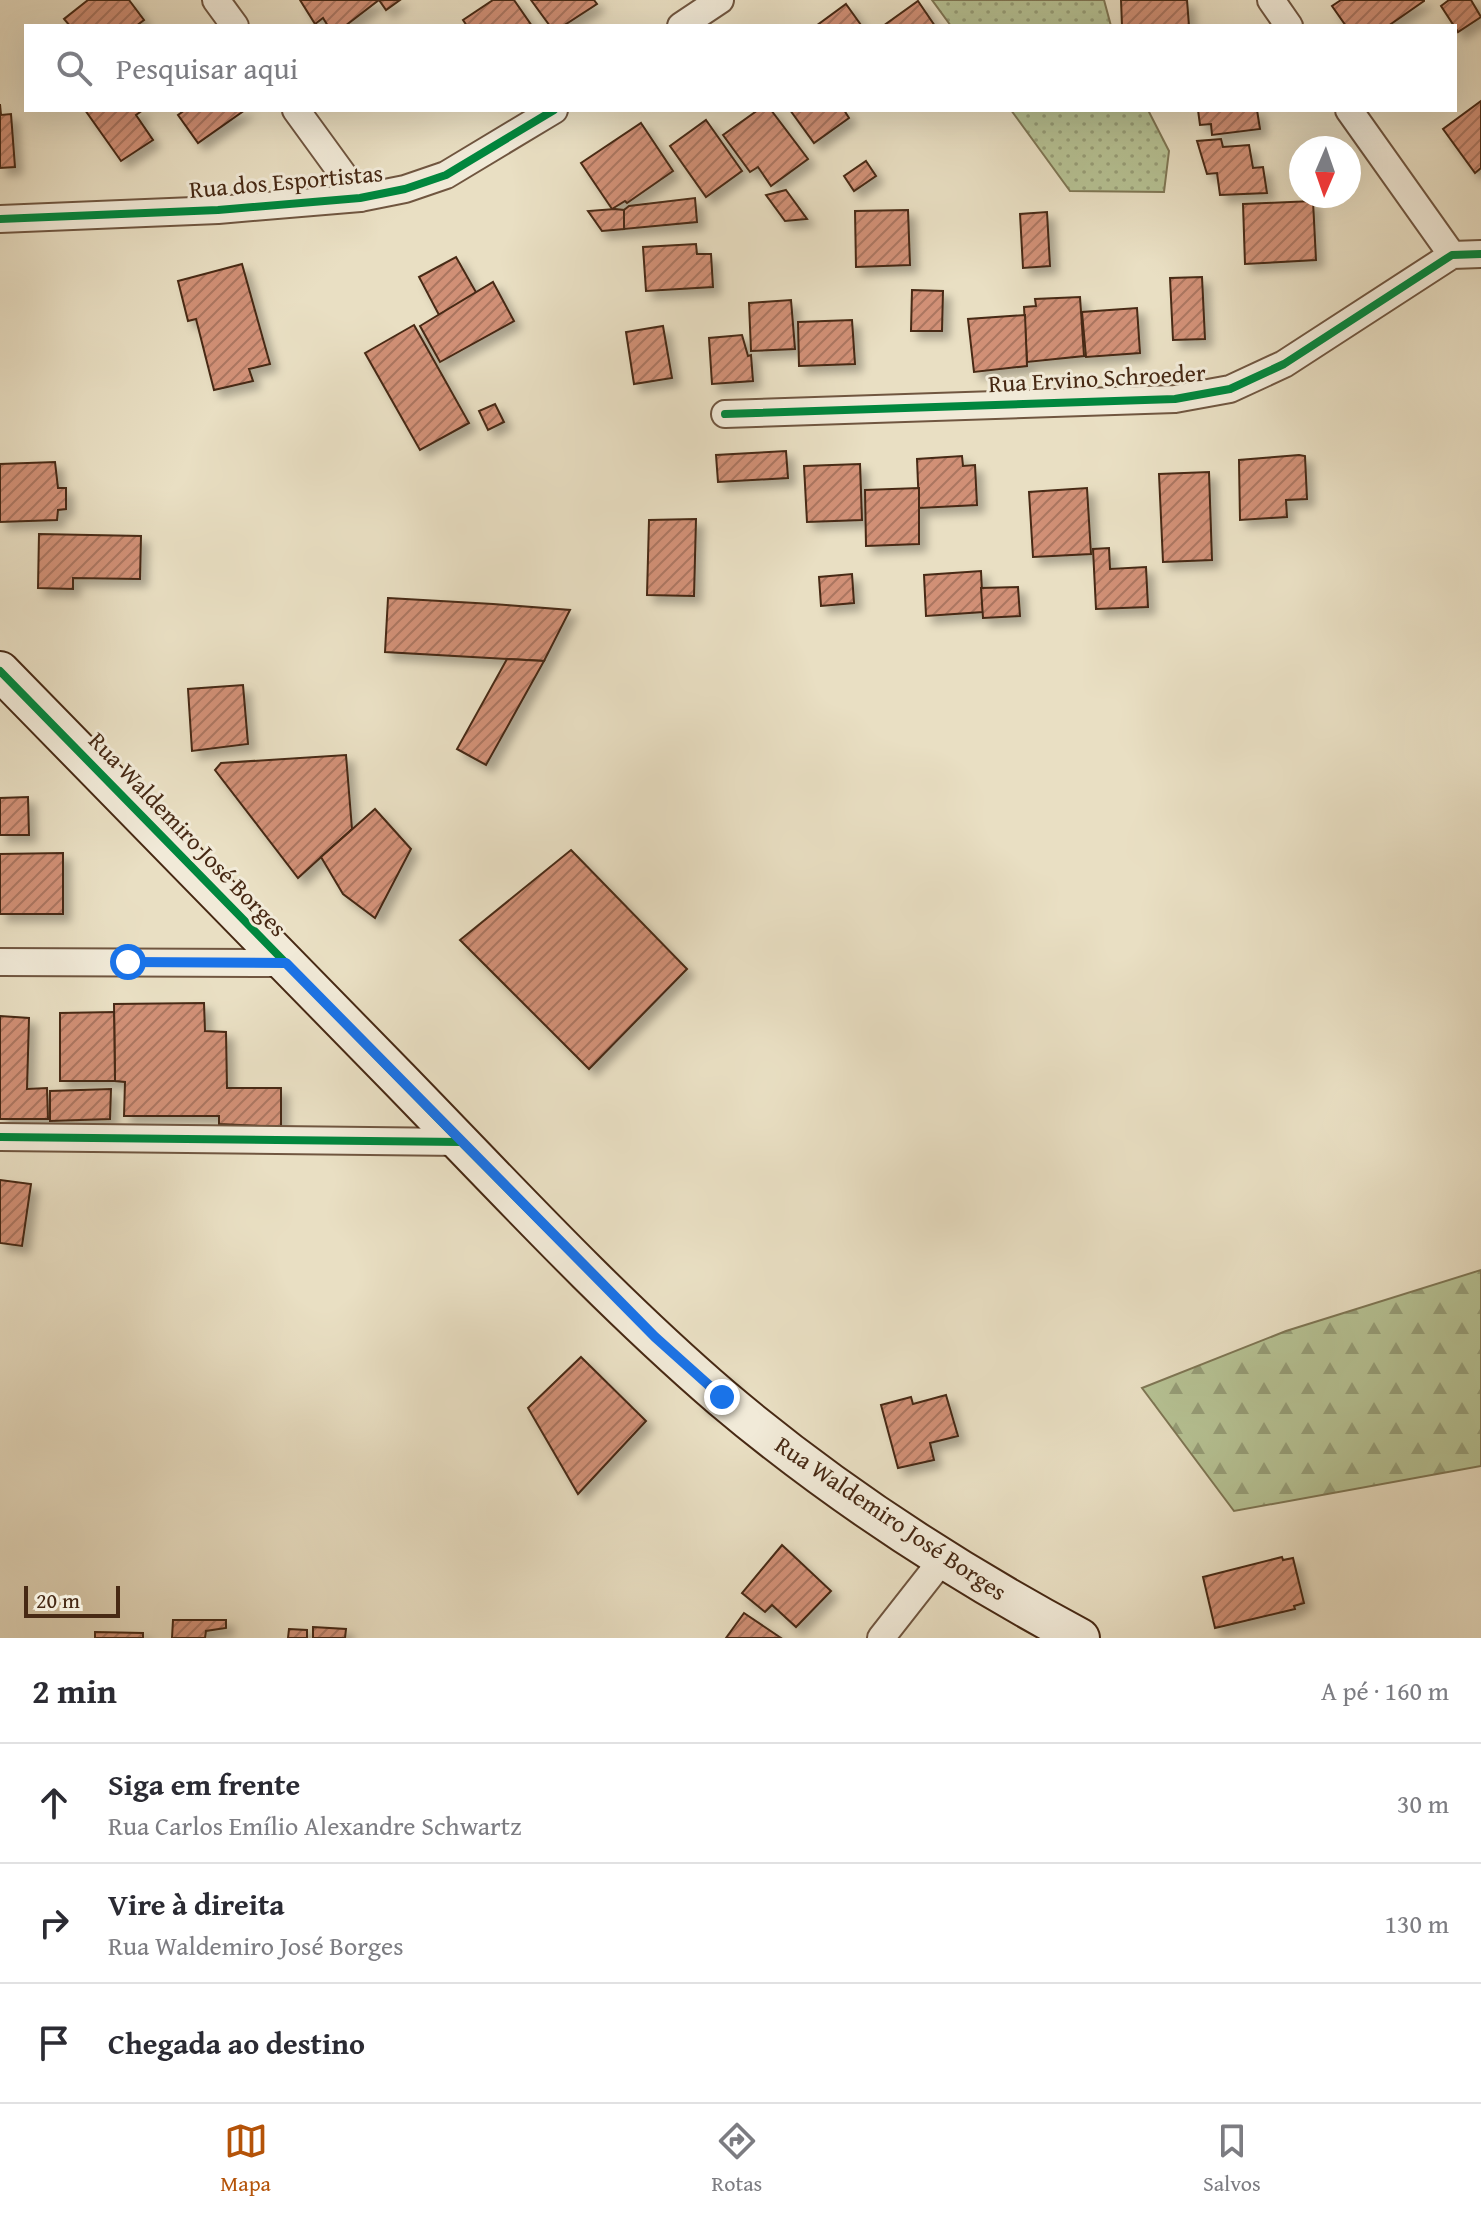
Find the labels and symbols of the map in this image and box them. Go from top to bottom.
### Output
north arrow [1289,136,1361,208]
street label: Rua dos Esportistas [188,155,384,207]
street label: Rua Ervino Schroeder [987,355,1207,401]
street label: Rua Waldemiro José Borges [81,724,295,944]
route start [110,944,146,980]
route end [704,1379,740,1415]
street label: Rua Waldemiro José Borges [768,1427,1014,1609]
scale bar [24,1582,120,1618]

